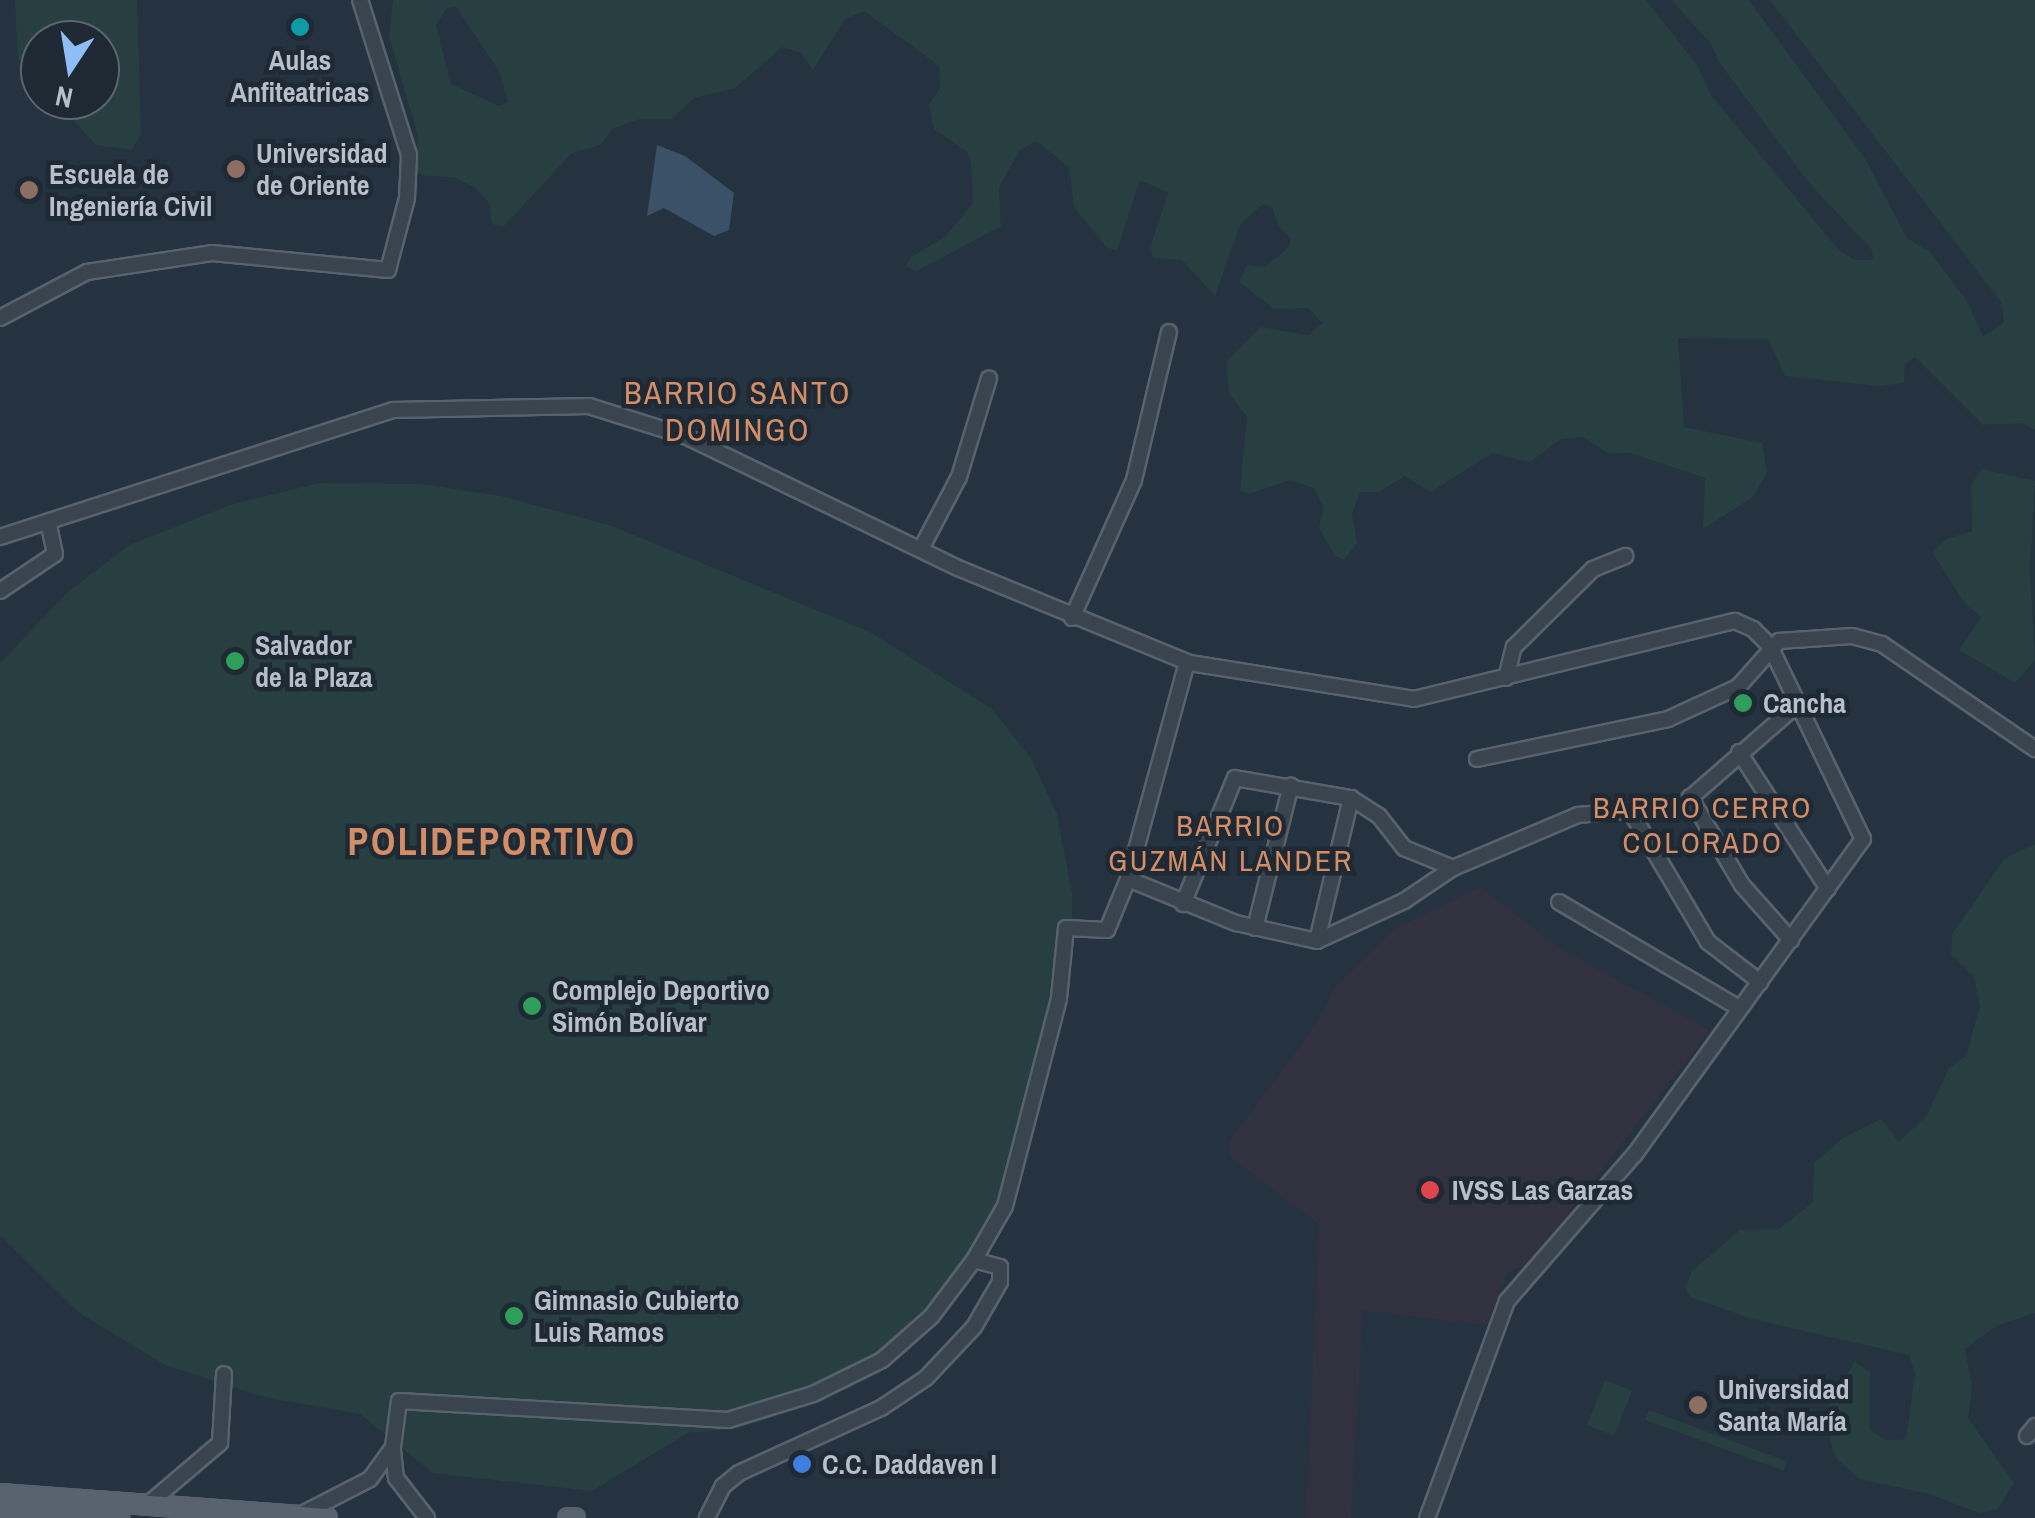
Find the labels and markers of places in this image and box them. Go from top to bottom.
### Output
marker: Aulas Anfiteatricas [289,16,311,38]
place label: Aulas Anfiteatricas [230,43,370,109]
place label: Universidad de Oriente [256,136,387,202]
place label: Escuela de Ingeniería Civil [49,157,212,223]
marker: Universidad de Oriente [225,158,247,180]
marker: Escuela de Ingeniería Civil [18,179,40,201]
place label: Salvador de la Plaza [255,628,372,694]
marker: Salvador de la Plaza [224,650,246,672]
place label: Cancha [1763,686,1846,720]
marker: Cancha [1732,692,1754,714]
place label: Complejo Deportivo Simón Bolívar [552,973,770,1039]
marker: Complejo Deportivo Simón Bolívar [521,995,543,1017]
place label: IVSS Las Garzas [1452,1173,1633,1207]
marker: IVSS Las Garzas [1417,1177,1443,1203]
place label: Gimnasio Cubierto Luis Ramos [534,1283,739,1349]
marker: Gimnasio Cubierto Luis Ramos [503,1305,525,1327]
place label: Universidad Santa María [1718,1372,1849,1438]
marker: Universidad Santa María [1687,1394,1709,1416]
place label: C.C. Daddaven I [822,1447,997,1481]
marker: C.C. Daddaven I [791,1453,813,1475]

